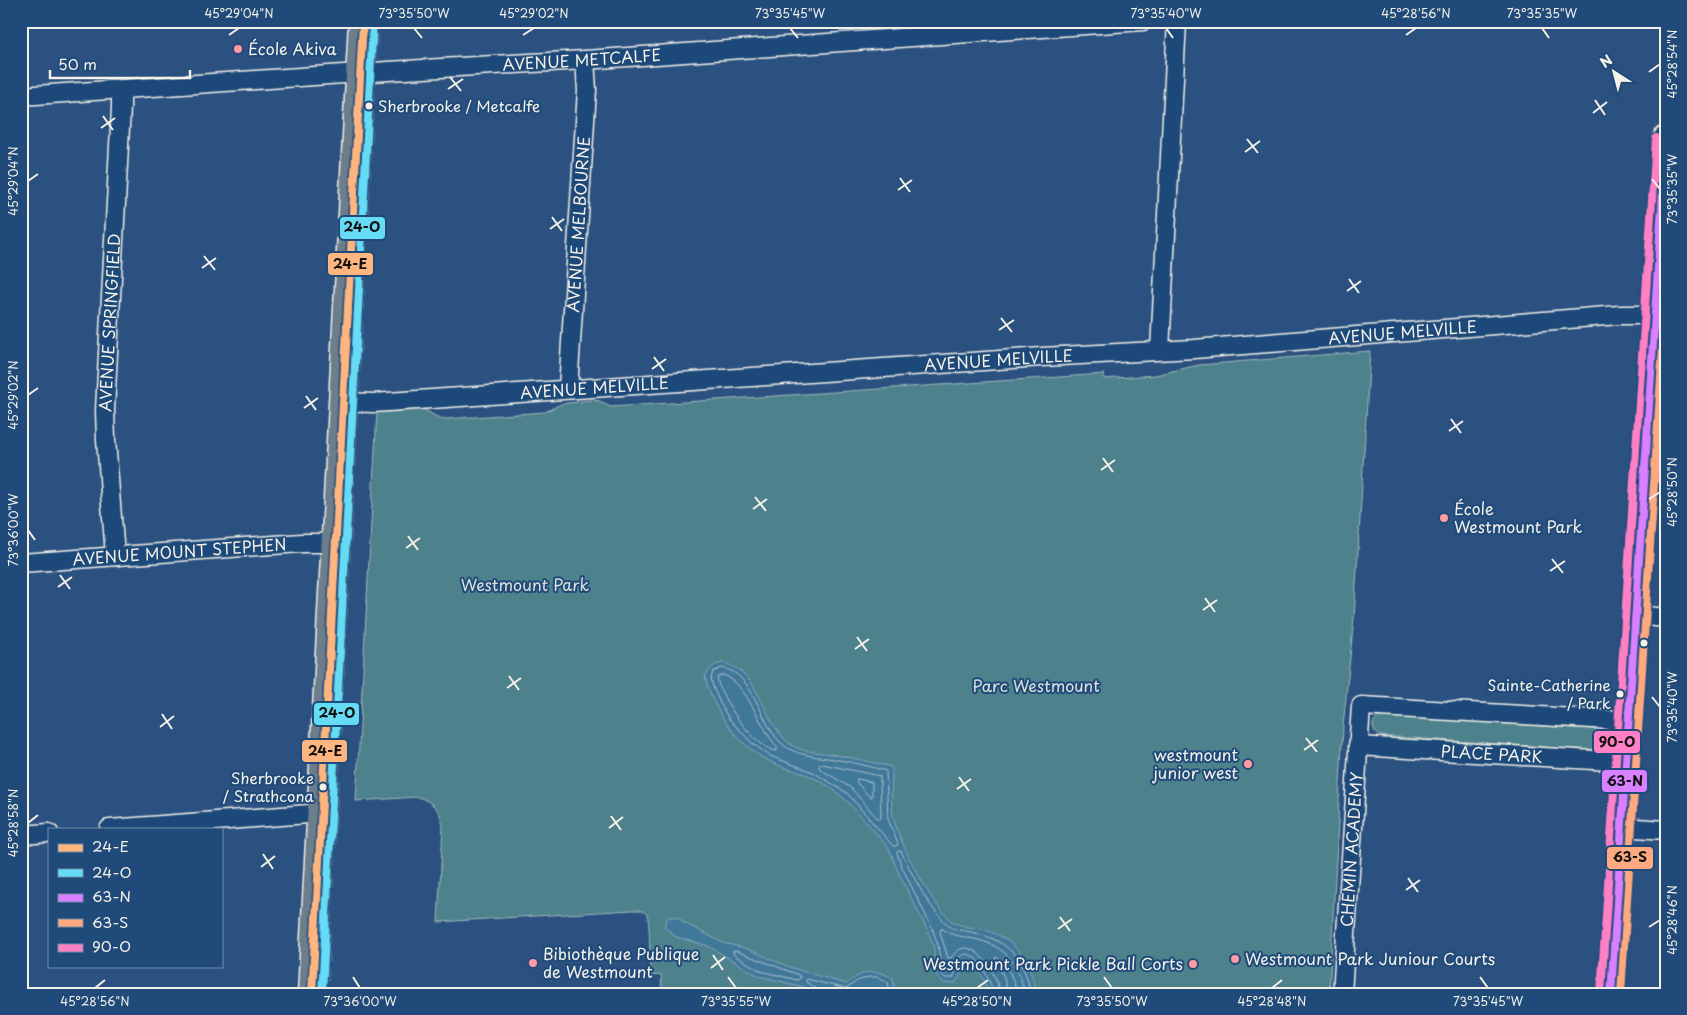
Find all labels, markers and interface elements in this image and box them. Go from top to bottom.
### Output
text: 45°29'04"N [204,4,274,22]
text: 73°35'50"W [379,4,450,22]
text: 45°29'02"N [499,4,569,22]
text: 73°35'45"W [755,4,826,22]
text: 73°35'40"W [1130,4,1202,22]
text: 45°28'56"N [1381,4,1451,22]
text: 73°35'35"W [1507,4,1578,22]
text: 45°28'54"N [1663,30,1681,98]
place label: École Akiva [248,36,336,60]
street label: AVENUE METCALFE [502,42,662,76]
marker: École Akiva [232,43,244,55]
scale bar [50,48,190,80]
north arrow [1590,48,1640,98]
text: N [1595,49,1617,73]
text: 50 m [58,52,97,75]
place label: Sherbrooke / Metcalfe [378,94,540,117]
marker: Sherbrooke / Metcalfe [364,101,374,111]
street label: AVENUE MELBOURNE [560,136,595,313]
text: 45°29'04"N [4,146,22,216]
text: 73°35'35"W [1663,153,1681,224]
line badge: 24-O [339,216,386,240]
text: 24-O [344,216,380,237]
street label: AVENUE SPRINGFIELD [92,233,125,412]
line badge: 24-E [327,252,374,276]
text: 24-E [333,253,367,274]
street label: AVENUE MELVILLE [1327,313,1478,349]
street label: AVENUE MELVILLE [923,342,1073,376]
text: 45°29'02"N [4,360,22,430]
street label: AVENUE MELVILLE [519,370,670,404]
text: 45°28'50"N [1663,457,1681,527]
text: 73°36'00"W [4,493,22,566]
place label: École Westmount Park [1454,496,1583,538]
marker: École Westmount Park [1438,512,1450,524]
street label: AVENUE MOUNT STEPHEN [72,531,287,570]
park label: Westmount Park [461,572,589,596]
unlabelled marker [1639,638,1649,648]
text: 73°35'40"W [1663,671,1681,743]
park label: Parc Westmount [972,673,1100,697]
place label: Sainte-Catherine / Park [1488,673,1611,714]
marker: Sainte-Catherine / Park [1615,689,1625,699]
line badge: 24-O [313,702,360,726]
text: 24-O [319,702,355,723]
line badge: 90-O [1593,730,1641,754]
text: 90-O [1599,731,1635,752]
street label: PLACE PARK [1440,738,1543,768]
line badge: 24-E [301,739,348,763]
text: 24-E [308,740,342,761]
place label: westmount junior west [1151,742,1238,784]
marker: westmount junior west [1242,758,1254,770]
place label: Sherbrooke / Strathcona [223,766,314,807]
line badge: 63-N [1601,769,1648,793]
text: 63-N [1607,770,1643,791]
street label: CHEMIN ACADEMY [1333,771,1368,928]
marker: Sherbrooke / Strathcona [318,782,328,792]
text: 45°28'58"N [4,789,22,857]
legend [48,828,222,968]
text: 24-E [92,834,129,857]
line badge: 63-S [1606,846,1654,870]
text: 63-S [1613,846,1647,867]
text: 24-O [92,860,131,883]
text: 63-N [92,884,131,907]
text: 45°28'46"N [1663,885,1681,955]
text: 63-S [92,910,128,933]
text: 90-O [92,934,131,957]
place label: Bibiothèque Publique de Westmount [543,941,700,983]
place label: Westmount Park Juniour Courts [1245,946,1495,970]
place label: Westmount Park Pickle Ball Corts [923,951,1183,975]
marker: Westmount Park Juniour Courts [1229,953,1241,965]
marker: Bibiothèque Publique de Westmount [527,957,539,969]
marker: Westmount Park Pickle Ball Corts [1187,958,1199,970]
text: 45°28'56"N [60,992,130,1010]
text: 73°36'00"W [324,992,397,1010]
text: 73°35'55"W [701,992,772,1010]
text: 45°28'50"N [942,992,1012,1010]
text: 73°35'50"W [1077,992,1148,1010]
text: 45°28'48"N [1238,992,1306,1010]
text: 73°35'45"W [1453,992,1524,1010]

